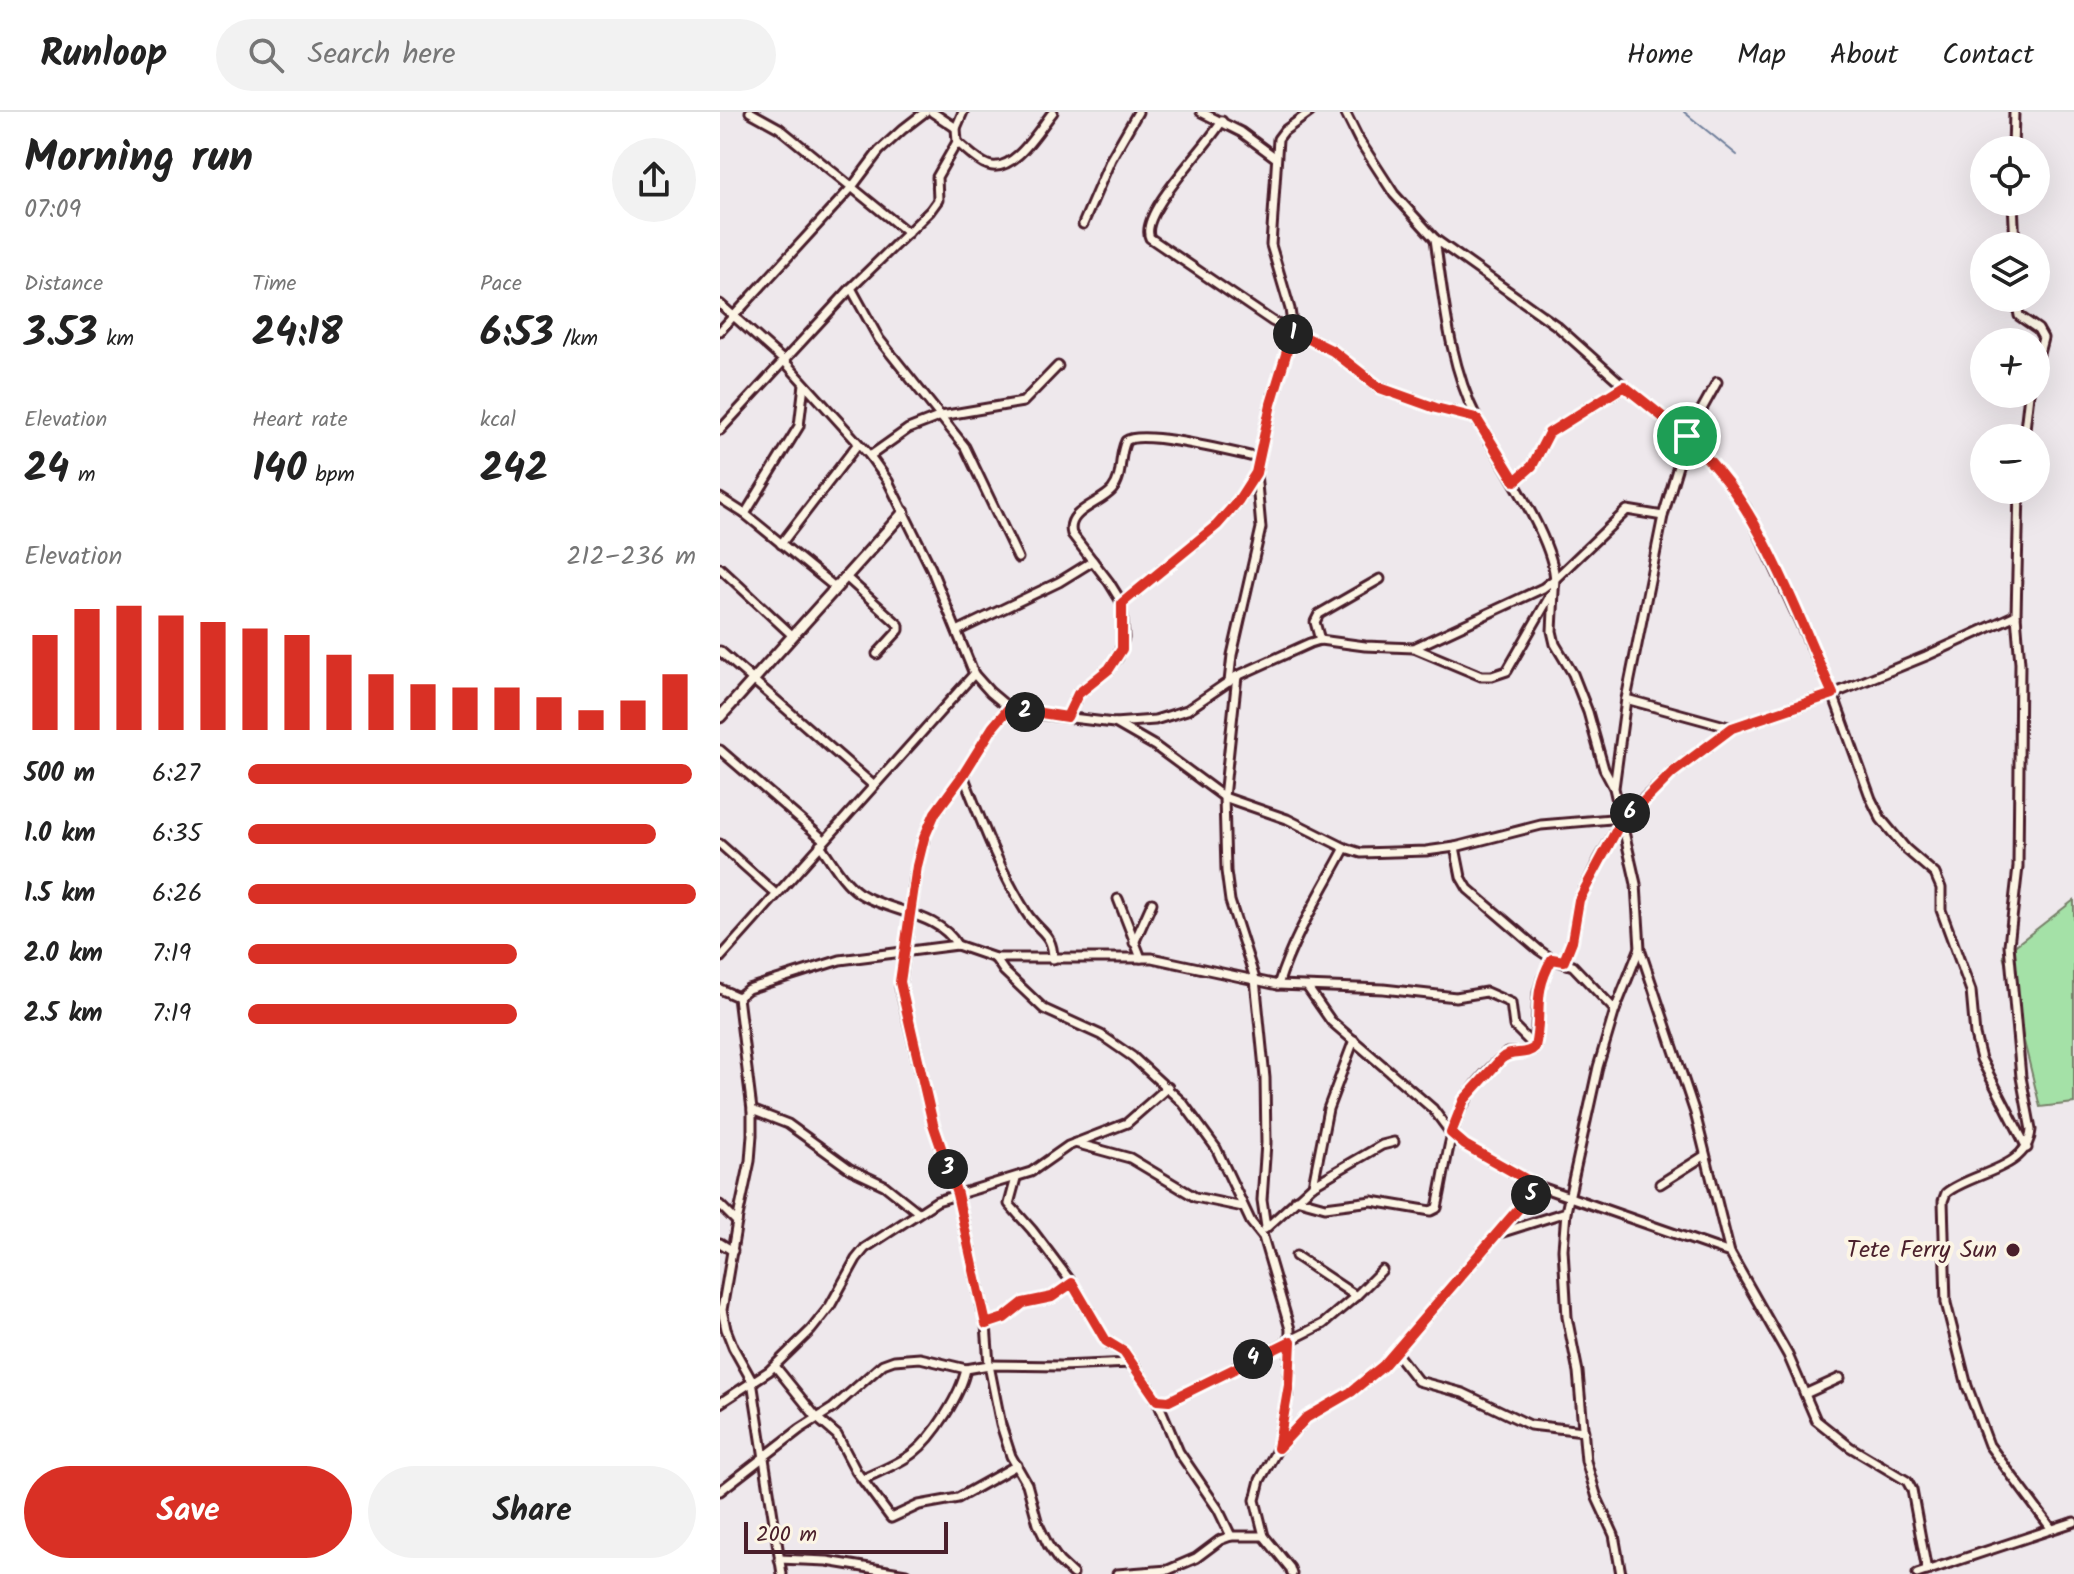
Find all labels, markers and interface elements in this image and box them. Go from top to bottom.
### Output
search box [216,19,776,91]
text: Runloop [40,25,168,85]
text: Search here [308,31,455,79]
icon: search [244,33,288,77]
text: Home [1627,33,1693,78]
text: Map [1737,33,1786,78]
text: About [1830,33,1898,78]
text: Contact [1942,33,2034,78]
text: Morning run [24,124,253,194]
map controls [1970,136,2050,504]
button: locate [1970,136,2050,216]
button: share [612,138,696,222]
text: 07:09 [24,189,81,231]
button: layers [1970,232,2050,312]
text: Distance [24,267,103,302]
text: Time [252,267,296,302]
text: Pace [480,267,522,302]
text: 3.53 [24,302,97,366]
text: 24:18 [252,302,343,366]
text: 6:53 [480,302,554,366]
pin: 1 [1273,314,1313,354]
text: 1 [1290,316,1296,351]
text: km [97,322,134,357]
text: /km [554,322,598,357]
button: + [1970,328,2050,408]
pin [1653,402,1721,470]
text: Elevation [24,403,107,438]
text: Heart rate [252,403,348,438]
text: kcal [480,403,516,438]
icon: arrive [1665,414,1709,458]
button: − [1970,424,2050,504]
text: 24 [24,438,69,502]
text: 140 [252,438,306,502]
text: 242 [480,438,548,502]
text: m [69,458,95,493]
text: bpm [306,458,355,493]
text: Elevation [24,536,122,578]
text: 212–236 m [566,536,696,578]
pin: 2 [1005,692,1045,732]
text: 2 [1019,694,1031,729]
text: 500 m [24,753,95,795]
text: 6:27 [152,753,200,795]
pin: 6 [1610,793,1650,833]
text: 6 [1624,795,1636,830]
text: 1.0 km [24,813,95,855]
text: 6:35 [152,813,202,855]
text: 1.5 km [24,873,95,915]
text: 6:26 [152,873,202,915]
text: 2.0 km [24,933,103,975]
text: 7:19 [152,933,191,975]
text: 2.5 km [24,993,103,1035]
text: 7:19 [152,993,191,1035]
pin: 3 [928,1149,968,1189]
text: 3 [942,1151,954,1186]
pin: 5 [1511,1175,1551,1215]
text: 5 [1525,1177,1537,1212]
place label: Tete Ferry Sun [1846,1231,1997,1270]
marker: Tete Ferry Sun [2004,1241,2022,1259]
pin: 4 [1233,1339,1273,1379]
text: 4 [1247,1341,1259,1376]
button: Save [24,1466,352,1558]
button: Share [368,1466,696,1558]
scale bar [744,1518,948,1554]
text: 200 m [756,1518,817,1553]

